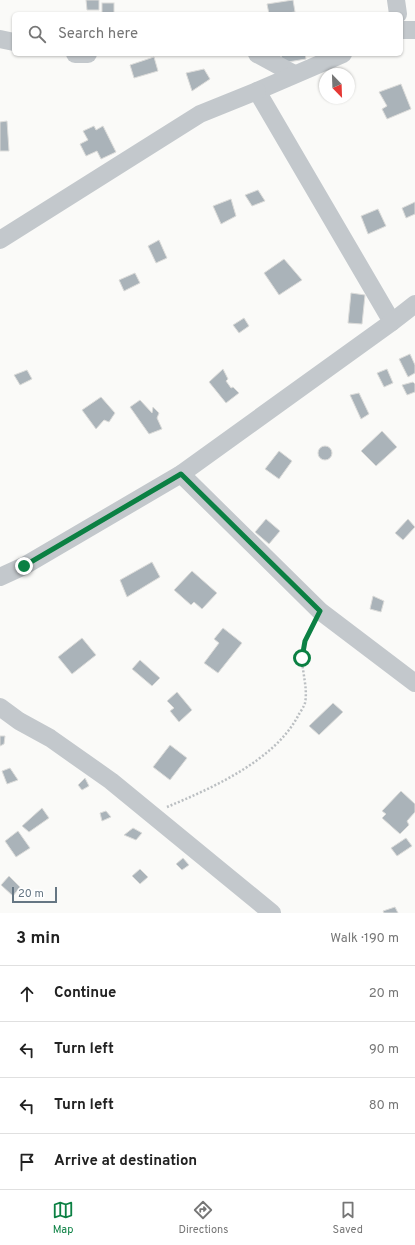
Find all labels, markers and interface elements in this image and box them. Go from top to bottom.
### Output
search box [12,12,403,56]
icon: search [26,23,48,45]
text: Search here [58,25,138,44]
north arrow [319,68,355,104]
route end [15,557,33,575]
route start [293,649,311,667]
scale bar [12,885,57,904]
text: 20 m [18,887,44,901]
text: 3 min [16,928,60,950]
text: Walk · 190 m [330,931,399,947]
icon: ahead [16,983,38,1005]
text: Continue [54,984,116,1003]
text: 20 m [369,986,399,1002]
icon: left [16,1039,38,1061]
text: Turn left [54,1040,114,1059]
text: 90 m [369,1042,399,1058]
icon: left [16,1095,38,1117]
text: Turn left [54,1096,114,1115]
text: 80 m [369,1098,399,1114]
icon: arrive [16,1151,38,1173]
text: Arrive at destination [54,1152,197,1171]
tab: Map [52,1199,74,1237]
tab: Directions [178,1199,228,1237]
tab: Saved [333,1199,363,1237]

